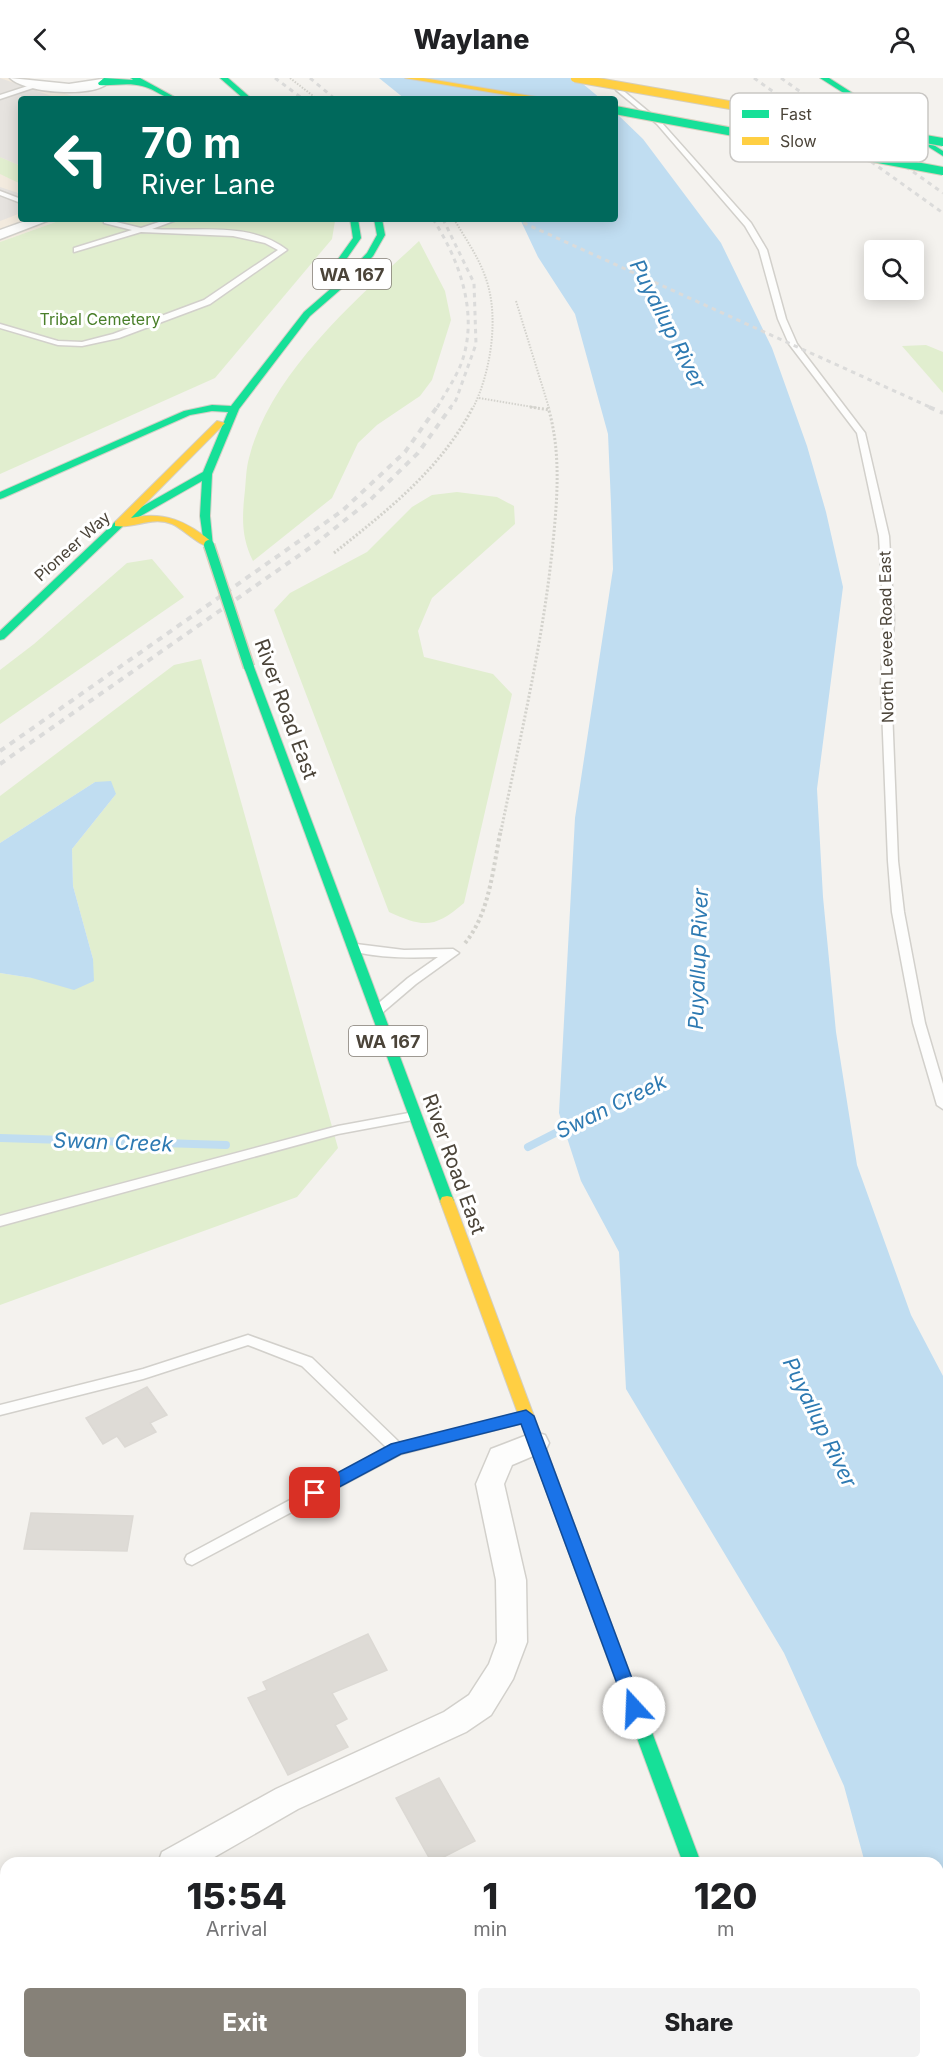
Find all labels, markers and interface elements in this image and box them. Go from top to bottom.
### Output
icon: back [24,23,57,56]
text: Waylane [414,23,529,56]
icon: person [886,23,919,56]
legend [730,93,928,162]
text: Fast [780,104,812,124]
text: 70 m [141,117,241,168]
icon: left [42,120,120,198]
text: Slow [780,131,817,151]
text: River Lane [141,168,275,201]
map controls [864,240,924,300]
button: search [864,240,924,300]
water label: Puyallup River [625,255,712,394]
road number: WA 167 [313,259,391,289]
park label: Tribal Cemetery [40,309,160,329]
street label: Pioneer Way [30,507,114,585]
street label: North Levee Road East [874,551,898,723]
street label: River Road East [249,636,323,783]
water label: Puyallup River [683,887,713,1030]
road number: WA 167 [349,1026,427,1056]
water label: Swan Creek [552,1068,671,1144]
street label: River Road East [417,1091,491,1238]
water label: Swan Creek [53,1127,174,1157]
water label: Puyallup River [778,1353,863,1492]
pin [289,1467,340,1518]
icon: arrive [298,1476,331,1509]
position arrow [602,1676,666,1740]
text: 15:54 [186,1874,287,1918]
text: 1 [482,1874,498,1918]
text: 120 [694,1874,758,1918]
text: Arrival [206,1917,267,1941]
text: min [473,1917,507,1941]
text: m [717,1917,734,1941]
button: Exit [24,1988,466,2057]
button: Share [478,1988,920,2057]

